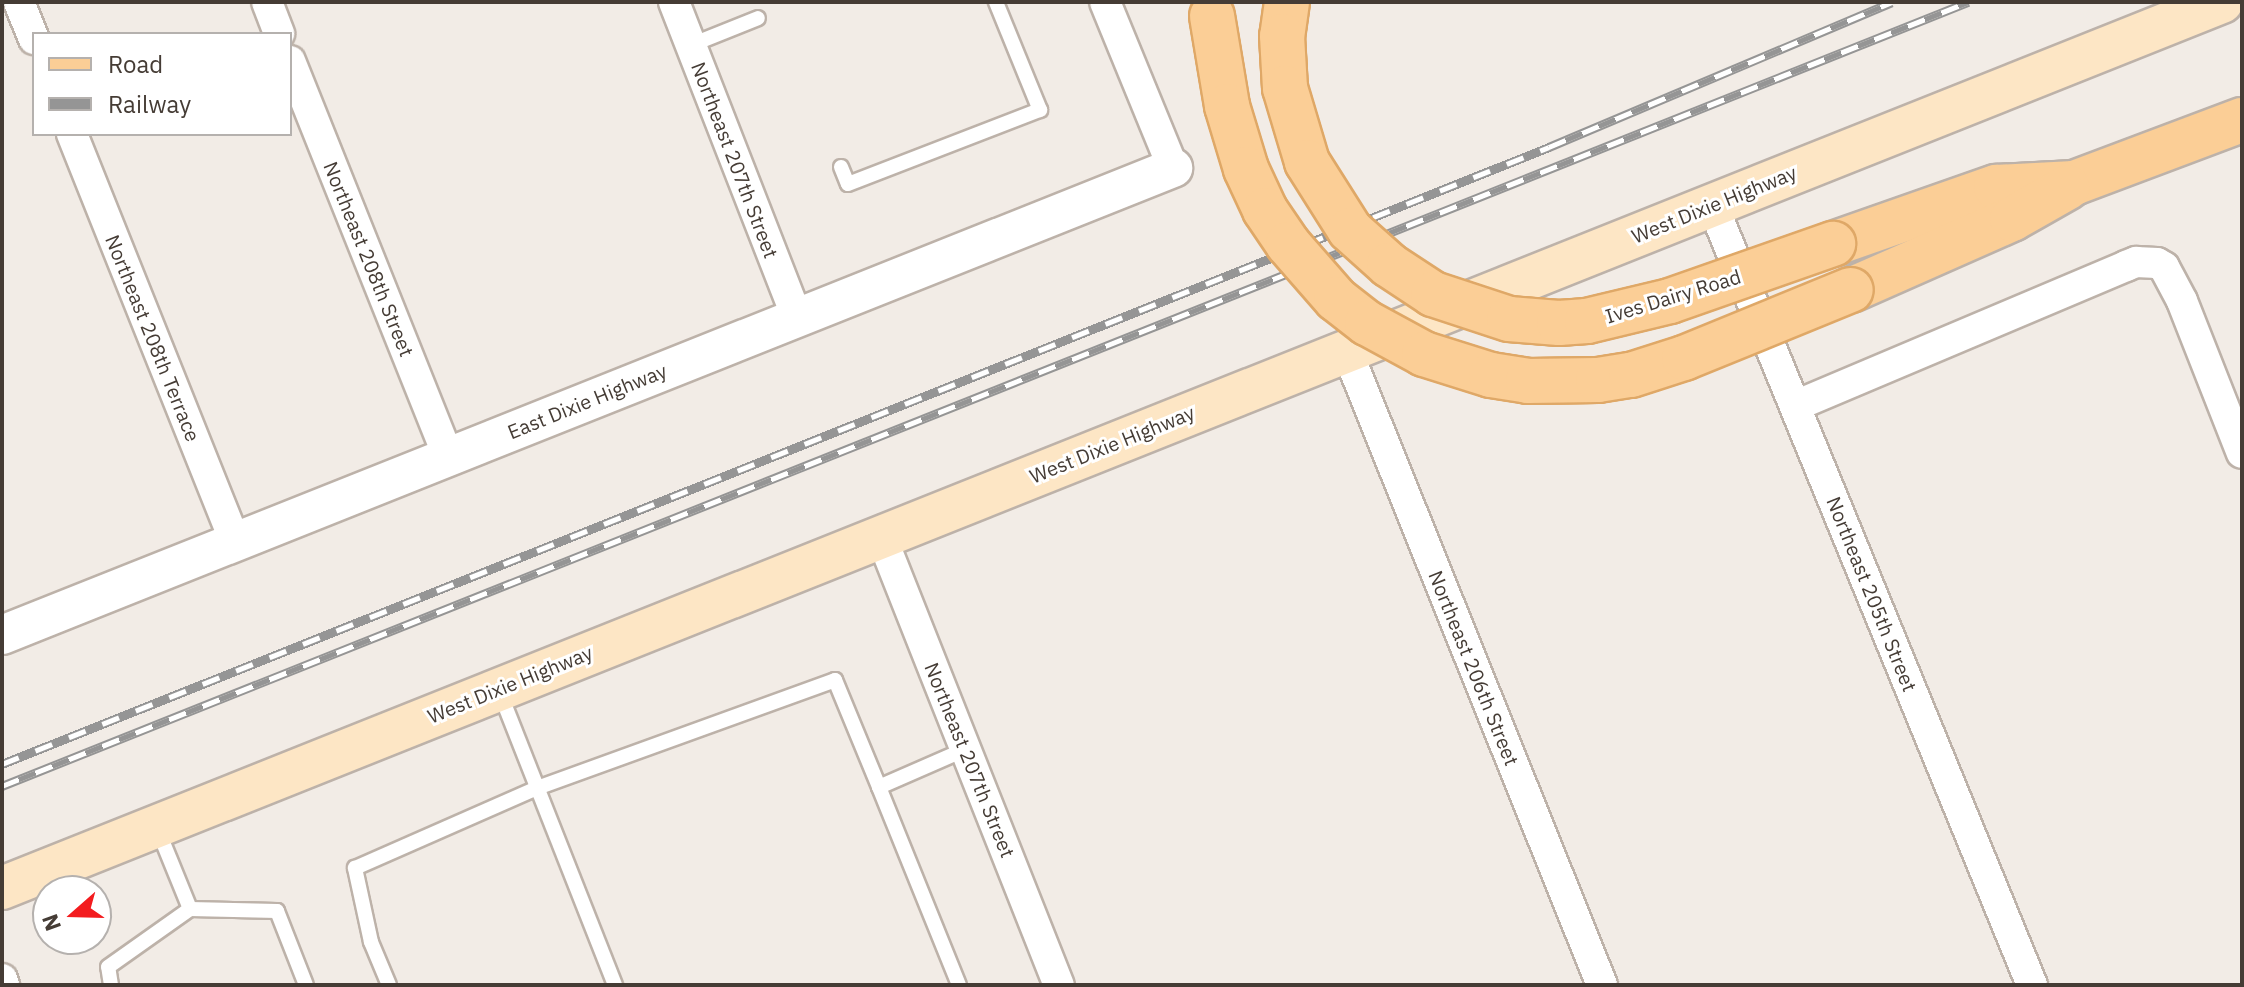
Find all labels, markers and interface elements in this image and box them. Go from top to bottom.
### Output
legend [32,32,292,136]
text: Road [108,48,163,80]
street label: Northeast 207th Street [687,59,783,261]
text: Railway [108,88,191,120]
street label: Northeast 208th Street [319,158,419,360]
street label: West Dixie Highway [1628,160,1800,248]
street label: Northeast 208th Terrace [101,231,205,445]
street label: Ives Dairy Road [1602,264,1744,328]
street label: East Dixie Highway [504,358,670,444]
street label: West Dixie Highway [1026,400,1198,488]
street label: Northeast 205th Street [1822,493,1922,695]
street label: Northeast 206th Street [1424,567,1524,769]
street label: West Dixie Highway [424,640,596,728]
street label: Northeast 207th Street [920,659,1020,861]
north arrow [32,875,112,955]
text: N [35,910,67,935]

